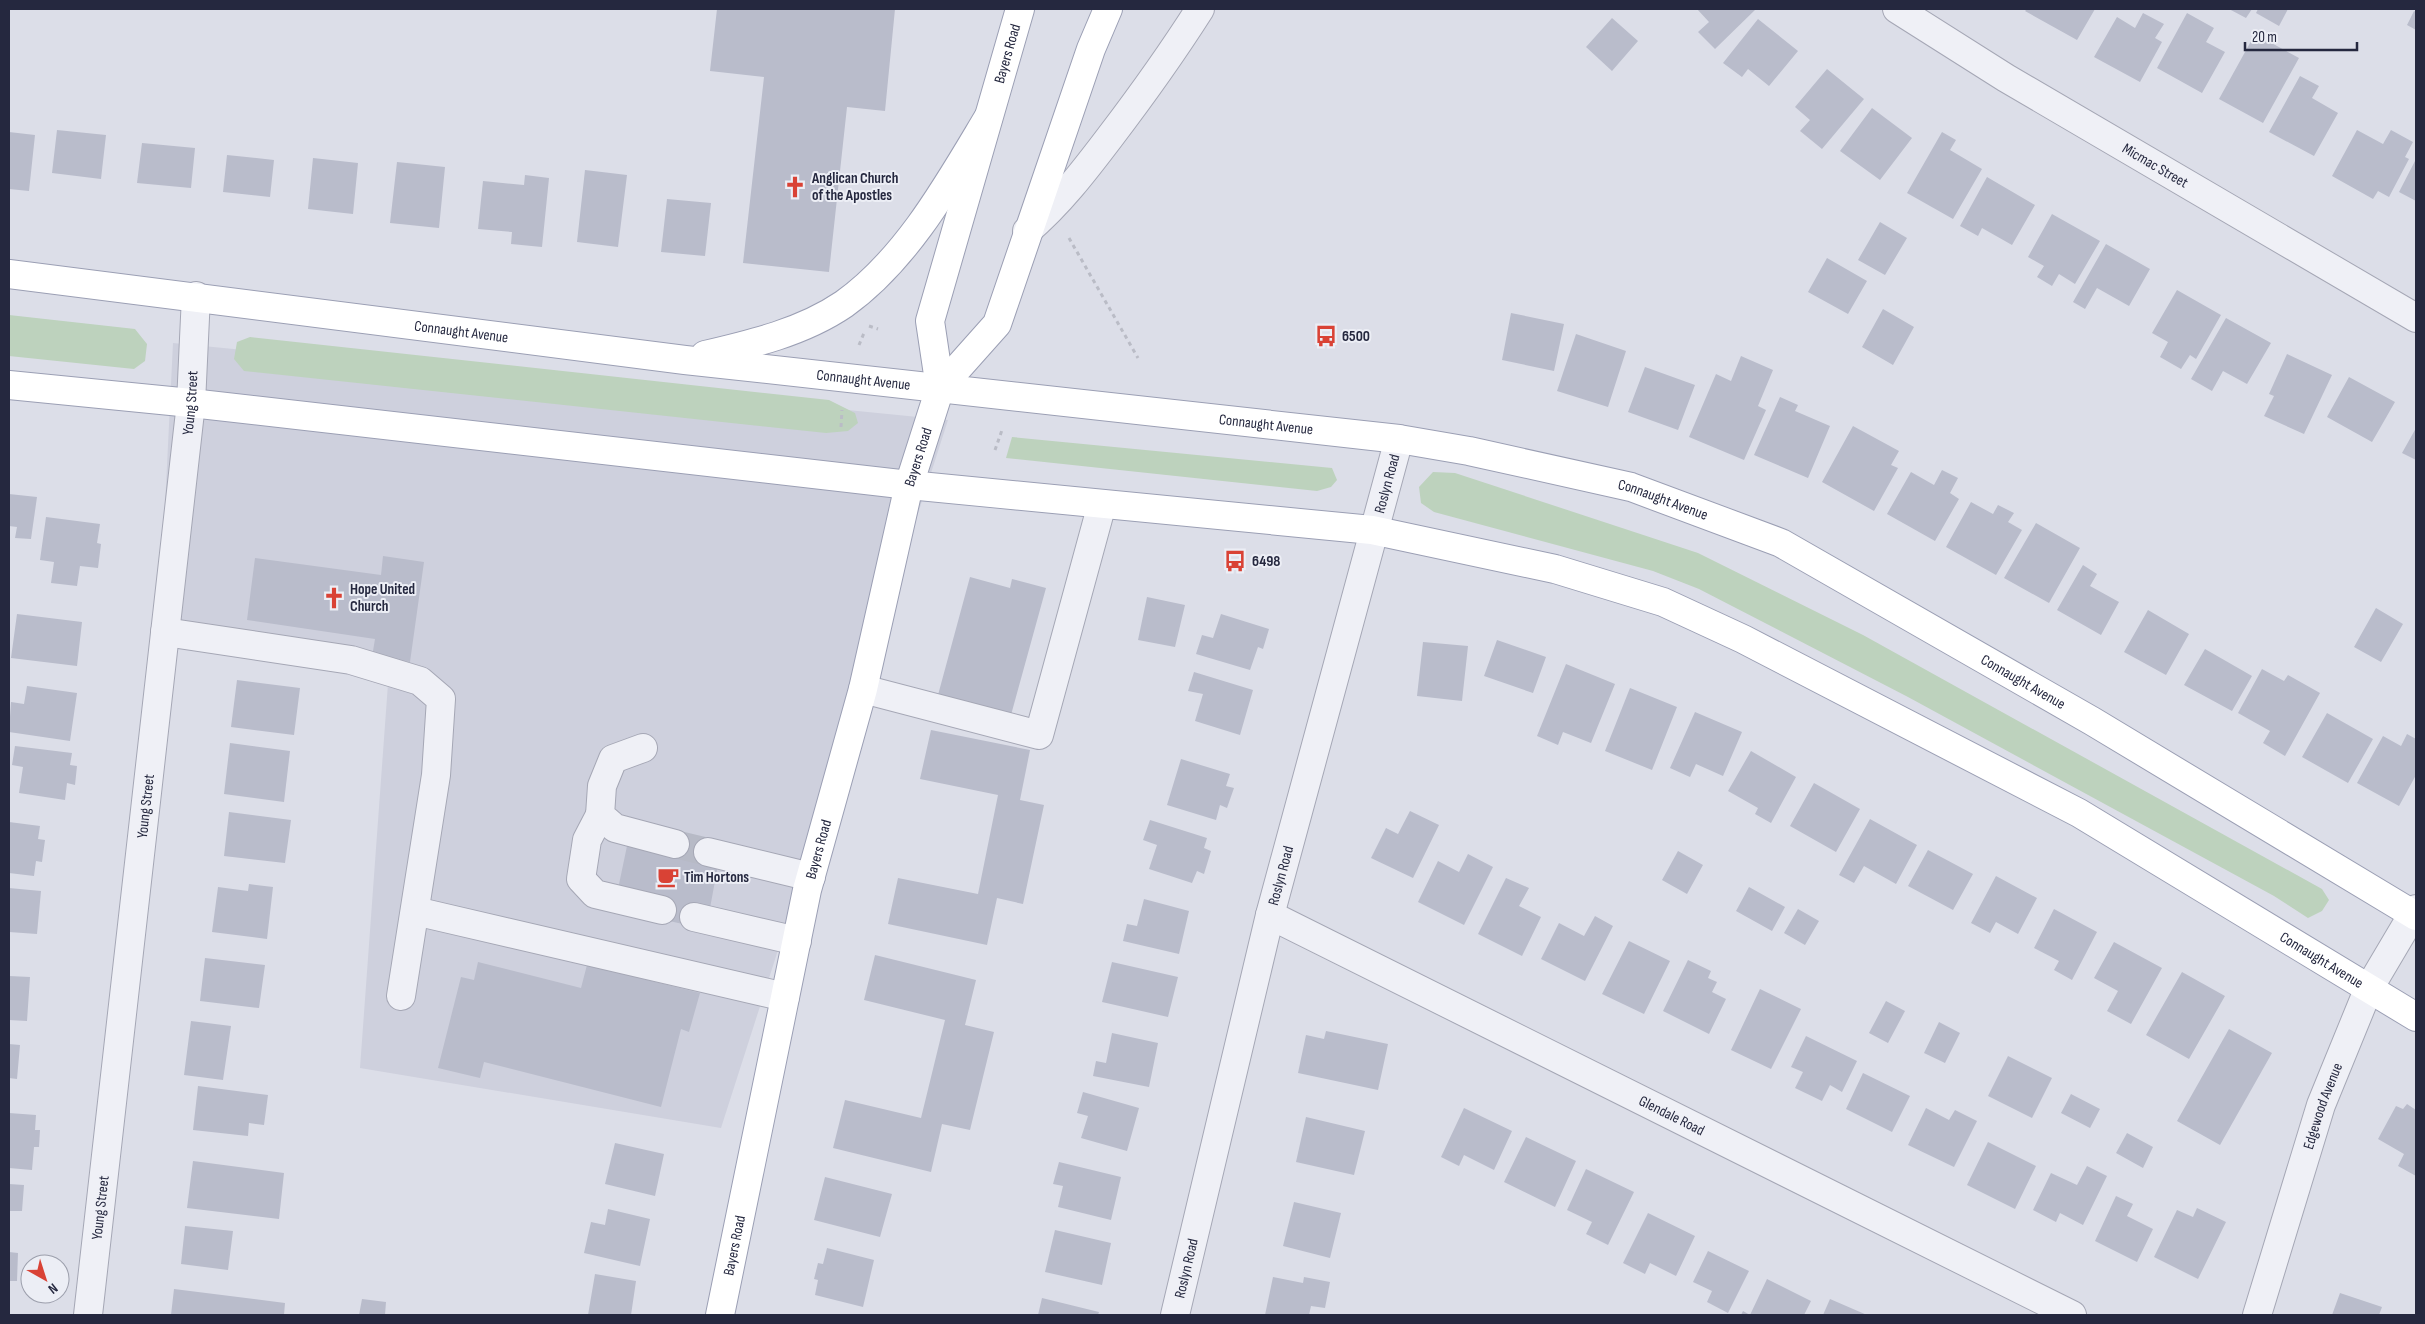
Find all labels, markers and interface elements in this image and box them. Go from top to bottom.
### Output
scale bar [2245,20,2358,52]
street label: Bayers Road [990,22,1025,86]
text: 20 m [2252,28,2277,47]
street label: Micmac Street [2119,139,2192,193]
place label: Anglican Church of the Apostles [811,169,898,205]
church icon: Anglican Church of the Apostles [782,174,808,200]
street label: Connaught Avenue [413,317,509,347]
bus stop icon: 6500 [1313,323,1339,349]
place label: 6500 [1342,327,1370,346]
street label: Connaught Avenue [815,366,911,395]
street label: Young Street [178,370,203,436]
street label: Connaught Avenue [1218,410,1314,439]
street label: Bayers Road [900,425,937,489]
street label: Roslyn Road [1370,452,1404,516]
street label: Connaught Avenue [1616,475,1710,525]
bus stop icon: 6498 [1222,548,1248,574]
place label: 6498 [1252,552,1280,571]
place label: Hope United Church [350,580,415,616]
church icon: Hope United Church [321,585,347,611]
street label: Connaught Avenue [1977,650,2069,714]
street label: Young Street [133,773,159,839]
street label: Bayers Road [801,818,836,881]
street label: Roslyn Road [1264,844,1298,908]
cafe icon: Tim Hortons [655,864,681,890]
place label: Tim Hortons [684,868,749,887]
street label: Connaught Avenue [2276,928,2367,993]
street label: Edgewood Avenue [2299,1060,2347,1152]
street label: Glendale Road [1636,1091,1708,1140]
street label: Young Street [88,1174,114,1241]
street label: Bayers Road [719,1214,750,1277]
street label: Roslyn Road [1170,1237,1203,1300]
north arrow [20,1254,70,1304]
text: N [45,1280,61,1298]

